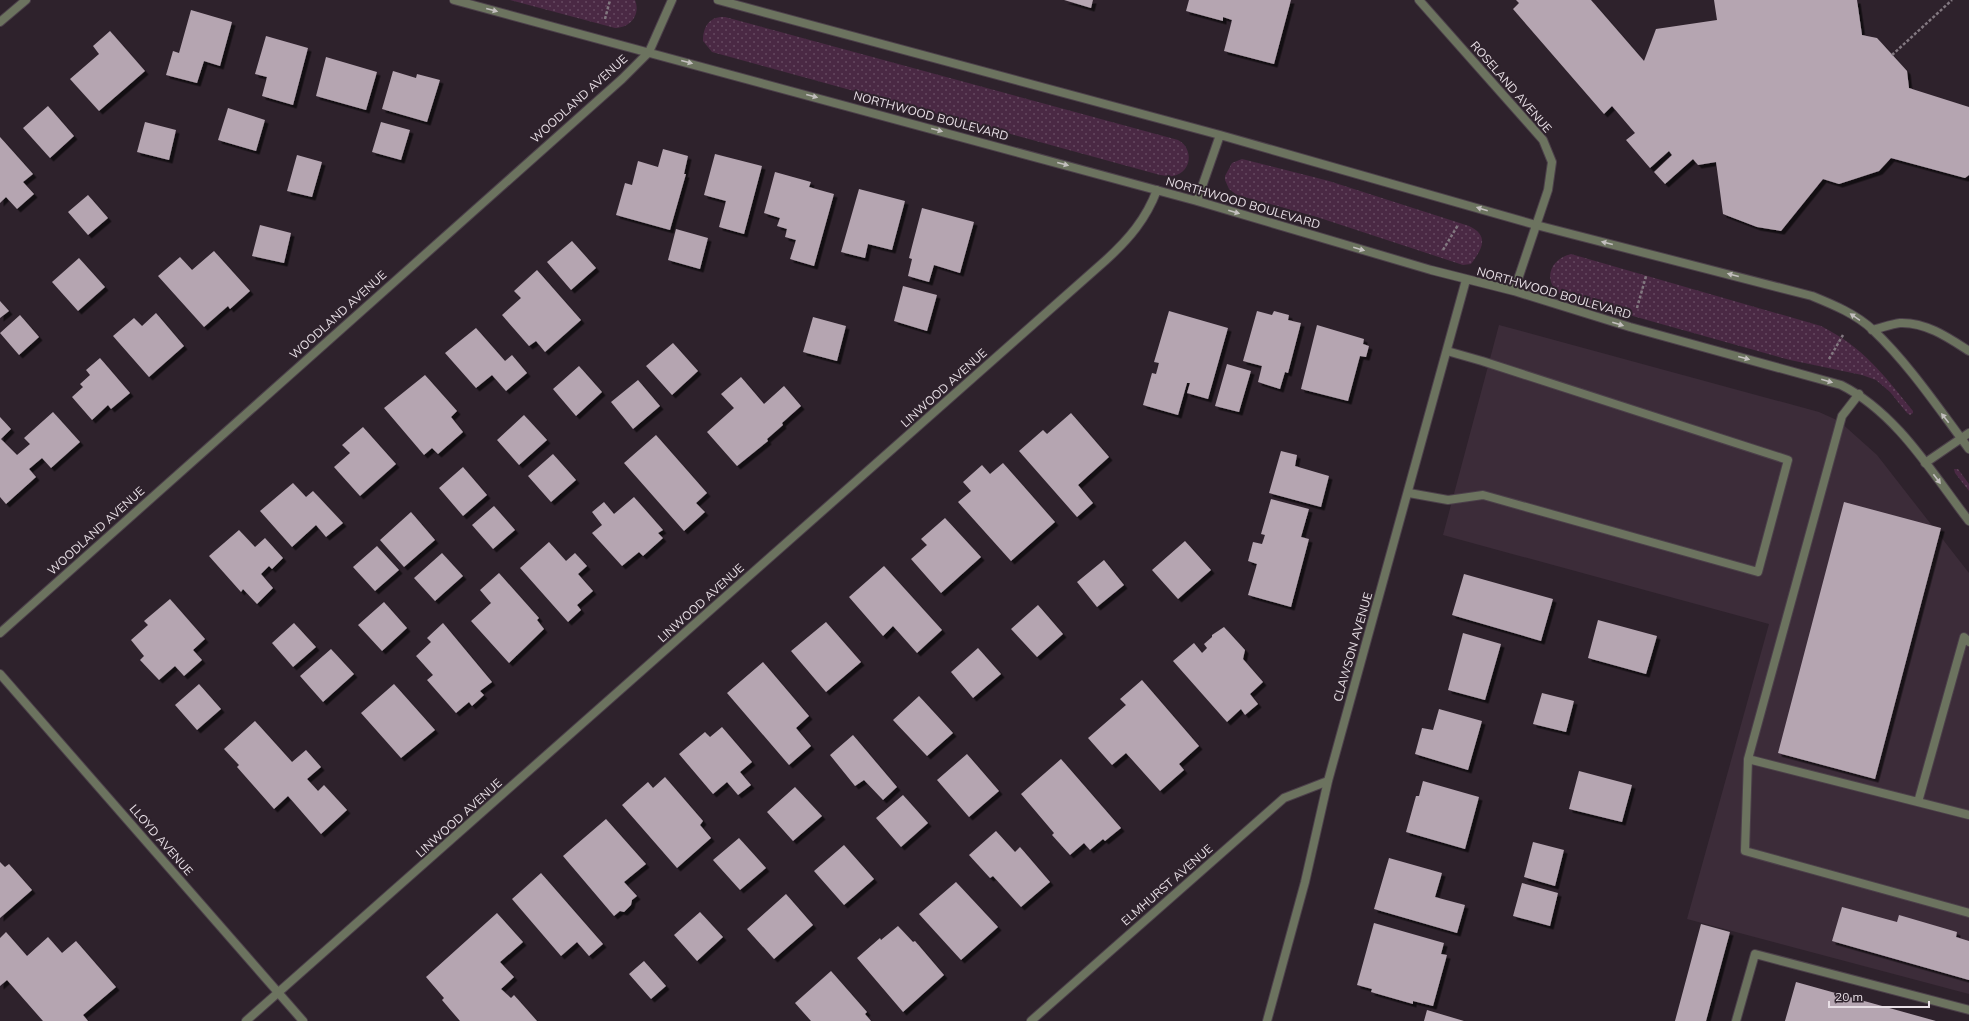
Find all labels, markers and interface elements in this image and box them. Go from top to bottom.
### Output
one-way arrow [486,7,498,13]
street label: ROSELAND AVENUE [1467,38,1555,136]
street label: WOODLAND AVENUE [527,51,630,146]
one-way arrow [681,59,693,65]
street label: NORTHWOOD BOULEVARD [852,88,1010,143]
one-way arrow [806,93,818,99]
one-way arrow [932,127,944,133]
one-way arrow [1057,162,1069,168]
street label: NORTHWOOD BOULEVARD [1164,173,1322,232]
one-way arrow [1476,206,1488,212]
one-way arrow [1229,209,1241,215]
one-way arrow [1601,240,1613,246]
one-way arrow [1353,246,1365,252]
street label: NORTHWOOD BOULEVARD [1475,263,1633,322]
street label: WOODLAND AVENUE [286,267,389,362]
one-way arrow [1727,272,1739,278]
one-way arrow [1850,313,1860,321]
one-way arrow [1613,321,1625,327]
street label: LINWOOD AVENUE [897,345,990,430]
one-way arrow [1738,355,1750,361]
one-way arrow [1821,378,1833,384]
one-way arrow [1941,412,1949,423]
one-way arrow [1933,474,1941,485]
street label: WOODLAND AVENUE [44,483,147,578]
street label: LINWOOD AVENUE [654,560,747,645]
street label: CLAWSON AVENUE [1330,590,1375,703]
street label: LINWOOD AVENUE [412,775,505,860]
street label: LLOYD AVENUE [126,801,196,878]
street label: ELMHURST AVENUE [1118,841,1215,928]
scale bar [1829,983,1929,1009]
text: 20 m [1835,989,1863,1004]

